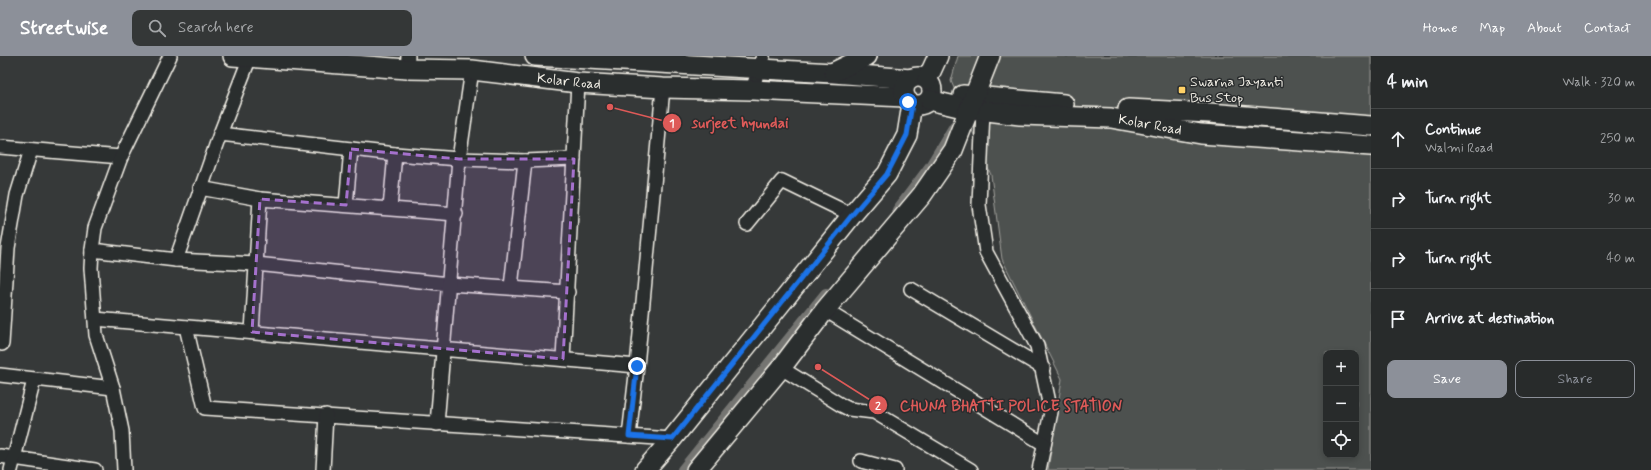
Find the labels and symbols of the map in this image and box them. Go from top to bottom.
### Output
street label: Kolar Road [536,69,601,93]
place label: Swarna Jayanti Bus Stop [1190,73,1283,107]
marker: Swarna Jayanti Bus Stop [1177,85,1187,95]
route start [899,93,917,111]
callout: surjeet hyundai [662,109,798,136]
street label: Kolar Road [1117,110,1183,139]
text: surjeet hyundai [691,114,789,134]
text: 1 [669,116,675,132]
route end [628,357,646,375]
callout: CHUNA BHATTI POLICE STATION [868,392,1135,419]
text: CHUNA BHATTI POLICE STATION [900,397,1122,417]
text: 2 [875,399,881,415]

